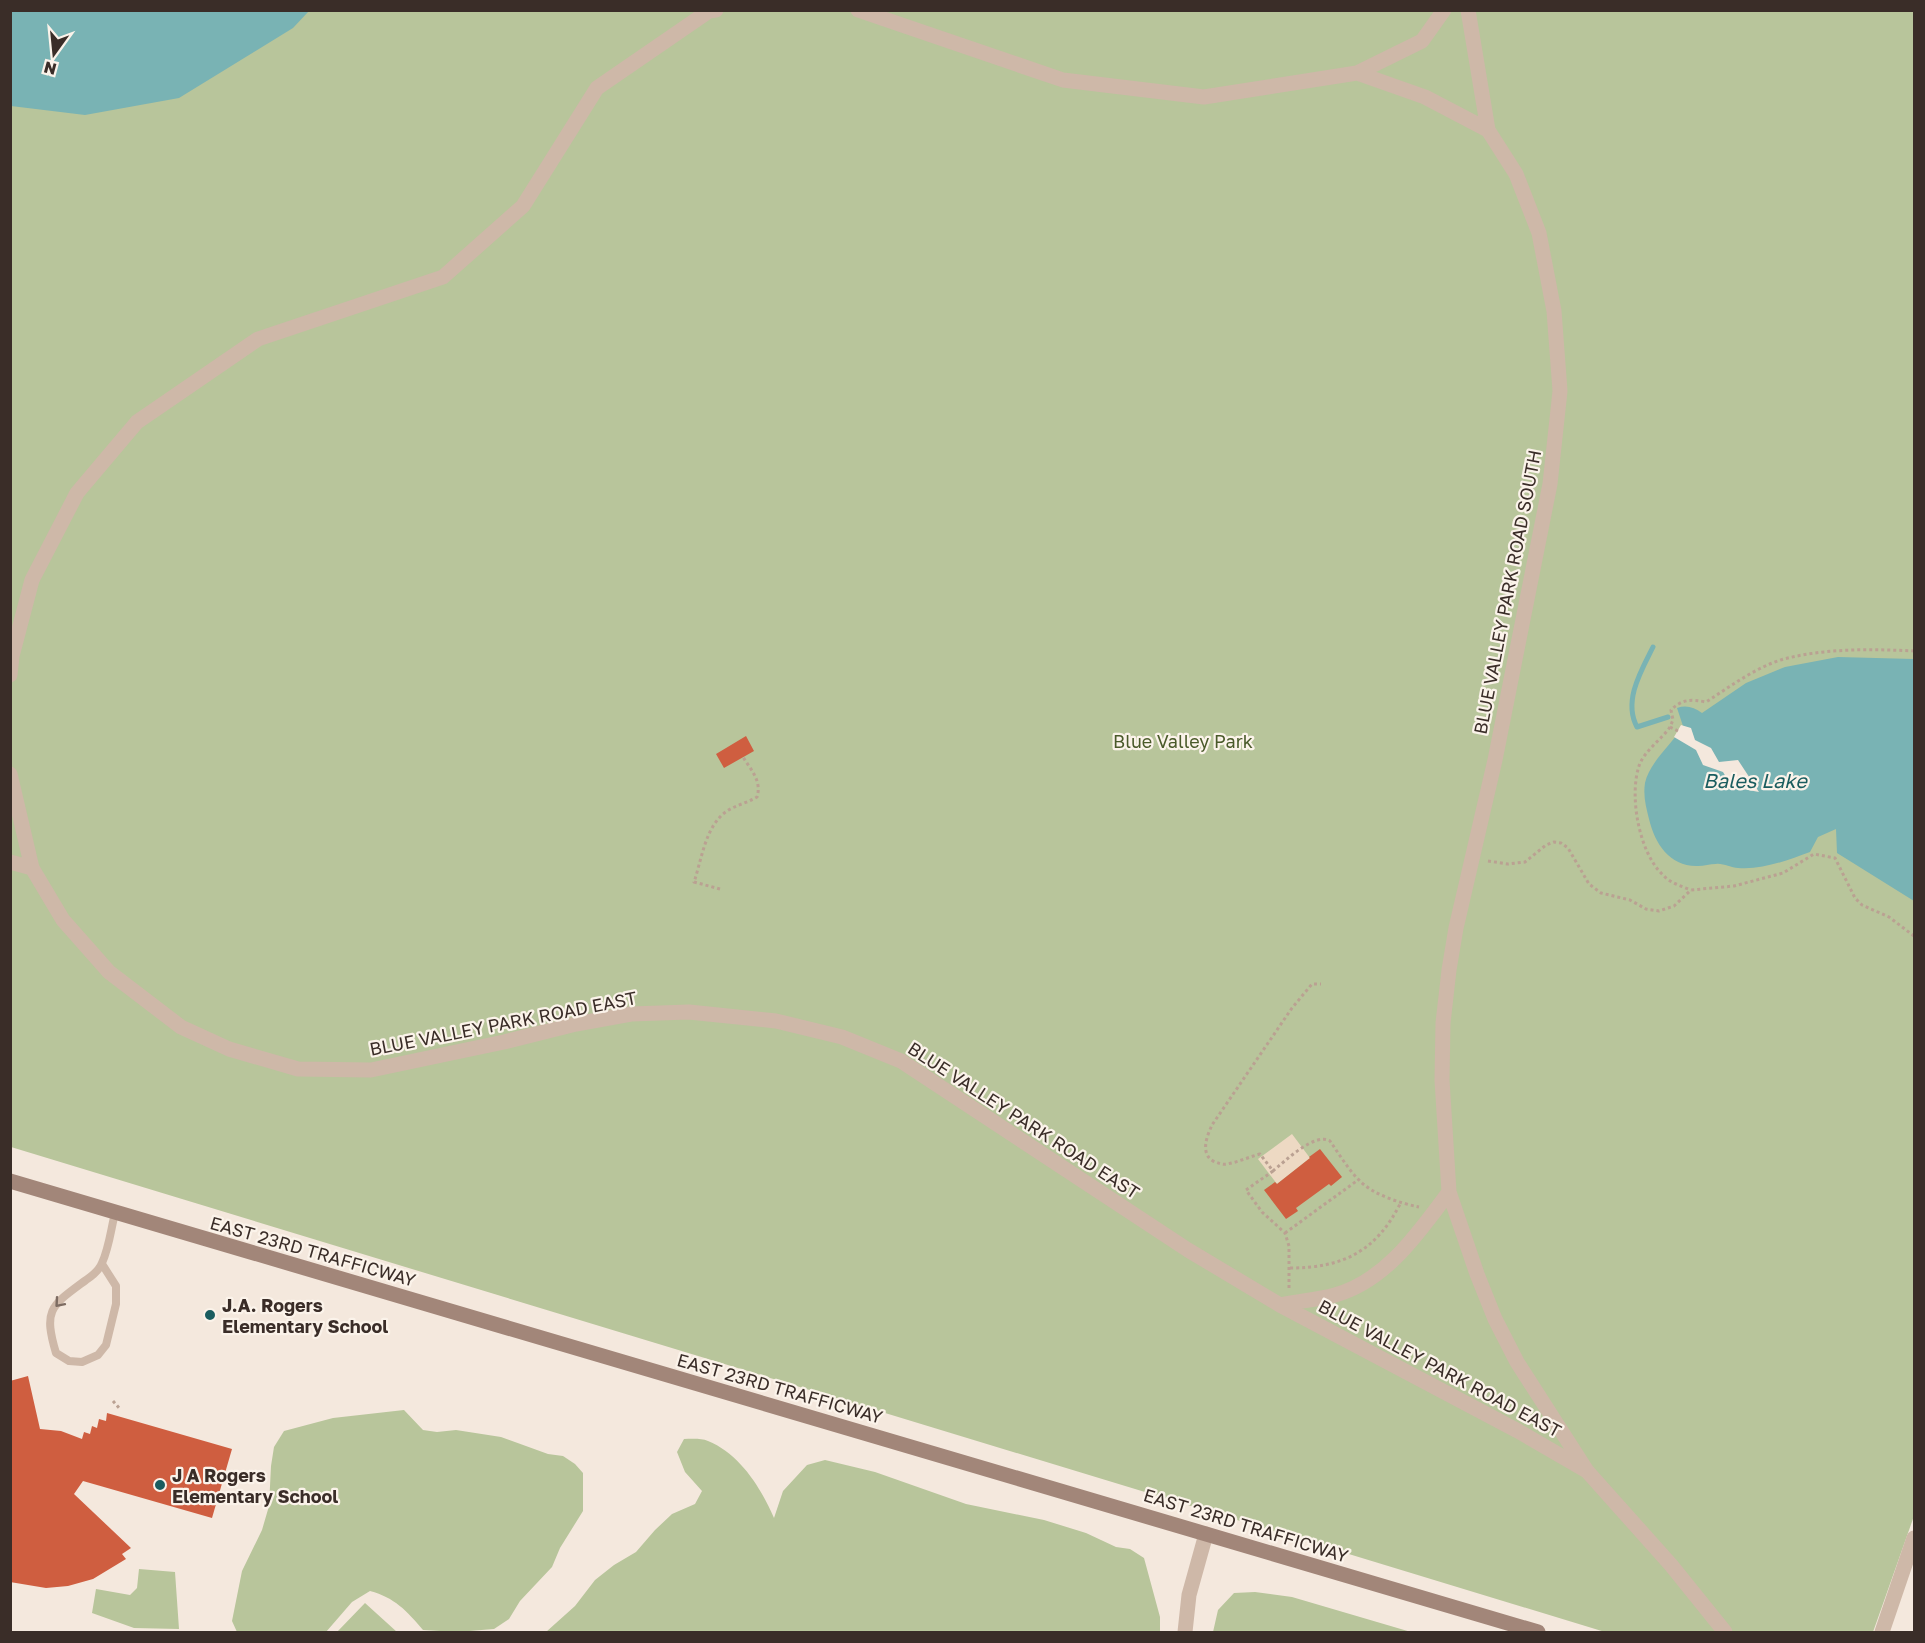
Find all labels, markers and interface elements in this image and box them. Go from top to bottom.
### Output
north arrow [24,24,84,84]
text: N [42,57,59,80]
street label: BLUE VALLEY PARK ROAD SOUTH [1469,448,1545,736]
park label: Blue Valley Park [1113,730,1253,752]
water label: Bales Lake [1703,768,1808,792]
street label: BLUE VALLEY PARK ROAD EAST [367,986,639,1060]
street label: BLUE VALLEY PARK ROAD EAST [904,1037,1144,1203]
street label: EAST 23RD TRAFFICWAY [208,1211,419,1291]
place label: J.A. Rogers Elementary School [222,1294,388,1337]
street label: BLUE VALLEY PARK ROAD EAST [1315,1294,1565,1442]
one-way arrow [55,1296,66,1307]
marker: J.A. Rogers Elementary School [203,1308,217,1322]
street label: EAST 23RD TRAFFICWAY [675,1348,886,1428]
place label: J A Rogers Elementary School [172,1464,338,1507]
marker: J A Rogers Elementary School [153,1478,167,1492]
street label: EAST 23RD TRAFFICWAY [1141,1483,1351,1567]

